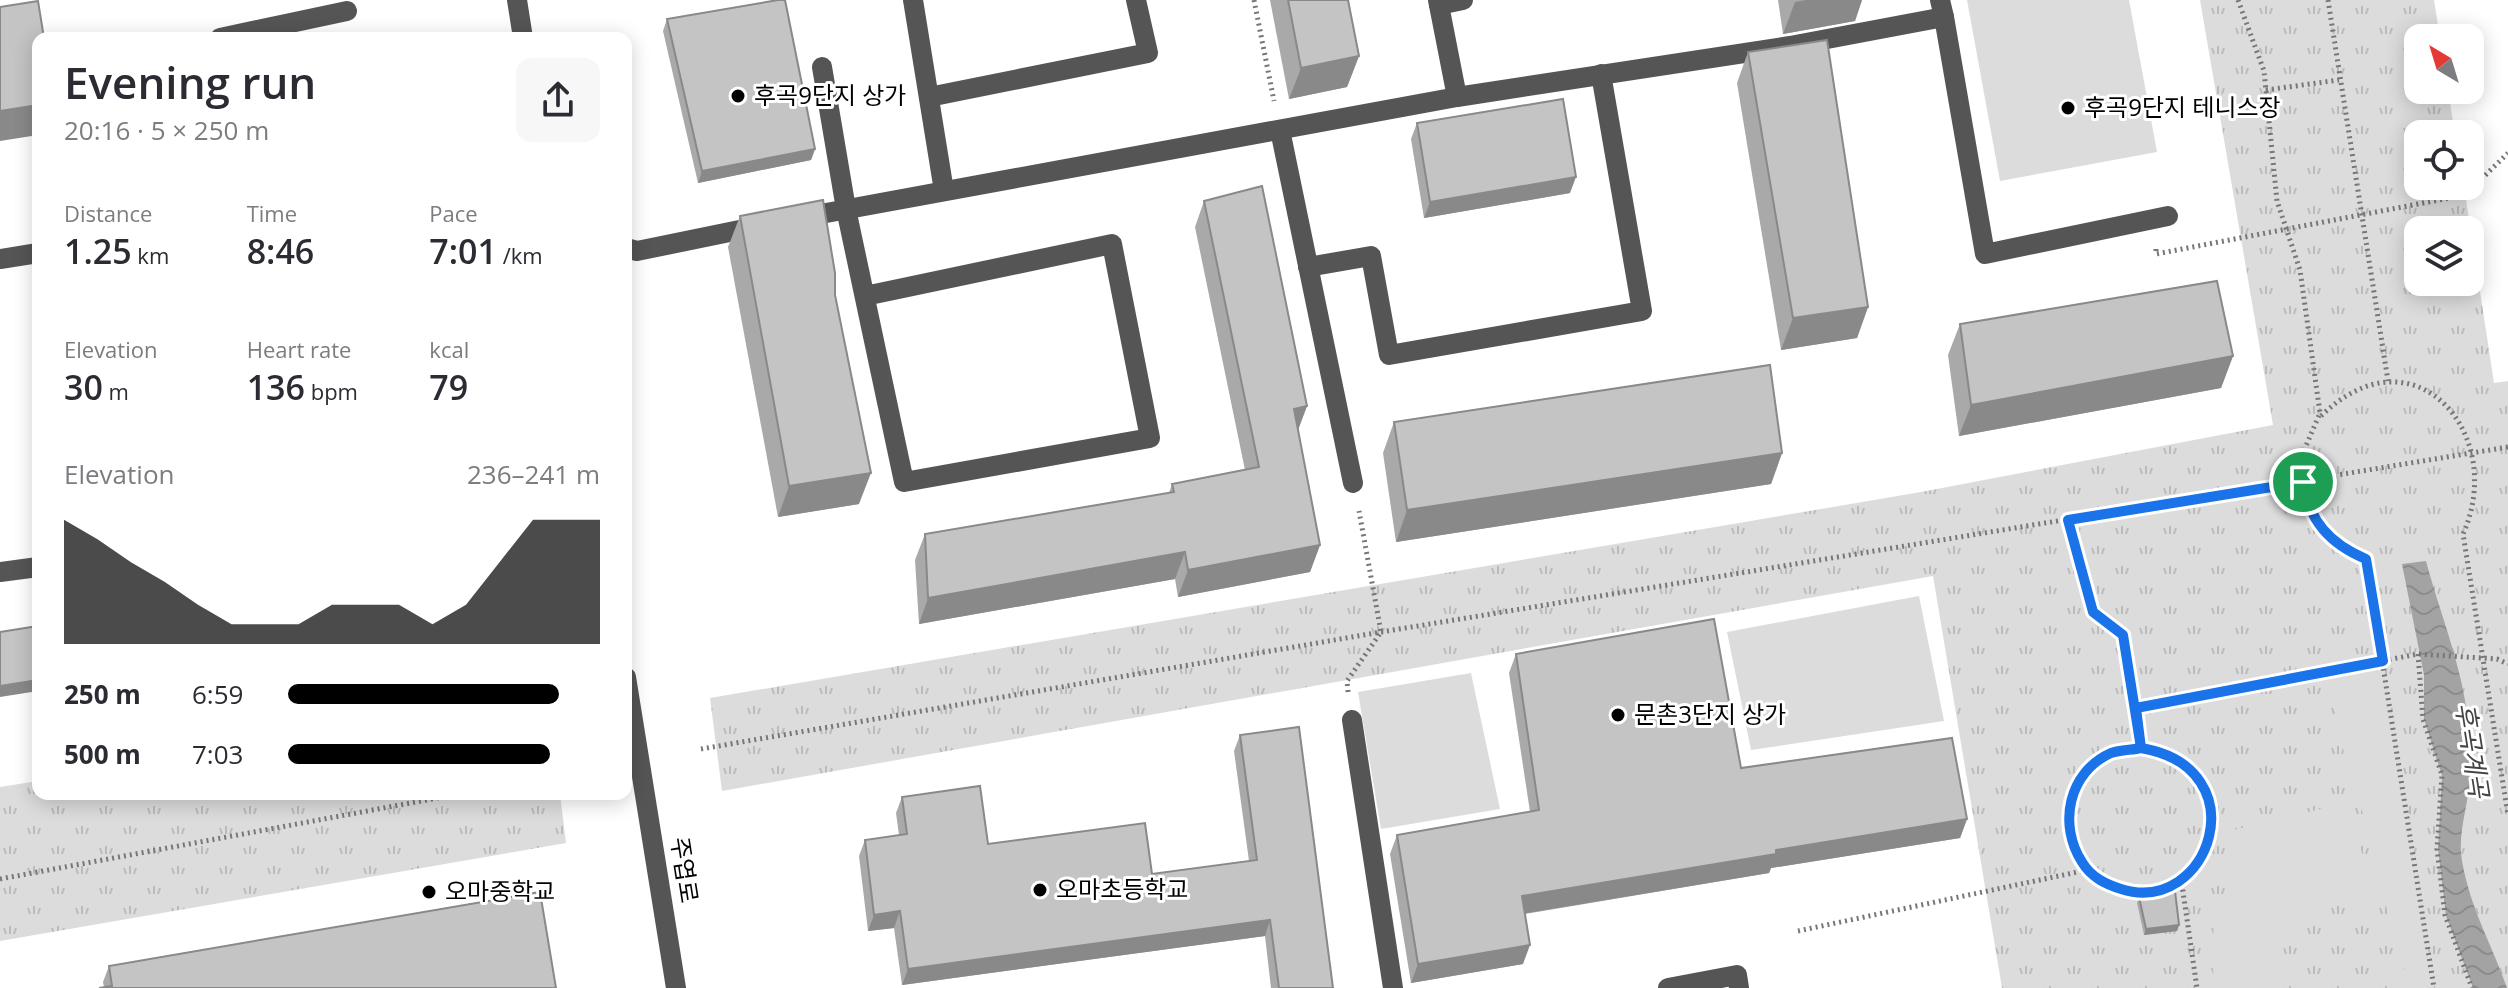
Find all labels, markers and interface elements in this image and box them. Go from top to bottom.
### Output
north arrow [2404,24,2484,104]
map controls [2404,24,2484,296]
text: Evening run [64,52,316,112]
button: share [516,58,600,142]
place label: 후곡9단지 상가 [754,78,906,111]
marker: 후곡9단지 상가 [729,87,747,105]
place label: 후곡9단지 테니스장 [2084,90,2281,123]
marker: 후곡9단지 테니스장 [2059,99,2077,117]
text: 20:16 · 5 × 250 m [64,112,269,148]
button: locate [2404,120,2484,200]
text: Distance [64,198,152,228]
text: Time [247,198,297,228]
text: Pace [429,198,478,228]
button: layers [2404,216,2484,296]
text: 1.25 [64,228,132,274]
text: 8:46 [247,228,314,274]
text: 7:01 [429,228,497,274]
text: km [132,240,169,270]
text: /km [497,240,543,270]
text: Elevation [64,334,157,364]
text: Heart rate [247,334,351,364]
text: kcal [429,334,469,364]
text: 30 [64,364,103,410]
text: 136 [247,364,305,410]
text: 79 [429,364,468,410]
text: m [103,376,129,406]
text: bpm [305,376,358,406]
pin [2269,448,2337,516]
text: Elevation [64,456,174,492]
text: 236–241 m [467,456,600,492]
icon: arrive [2281,460,2325,504]
text: 250 m [64,676,141,712]
text: 6:59 [192,676,243,712]
place label: 문촌3단지 상가 [1634,697,1786,730]
water label: 후곡계곡 [2448,700,2499,802]
marker: 문촌3단지 상가 [1609,706,1627,724]
text: 500 m [64,736,141,772]
text: 7:03 [192,736,243,772]
street label: 주엽로 [664,834,707,905]
place label: 오마초등학교 [1056,872,1188,905]
place label: 오마중학교 [445,874,555,907]
marker: 오마초등학교 [1031,881,1049,899]
marker: 오마중학교 [420,883,438,901]

